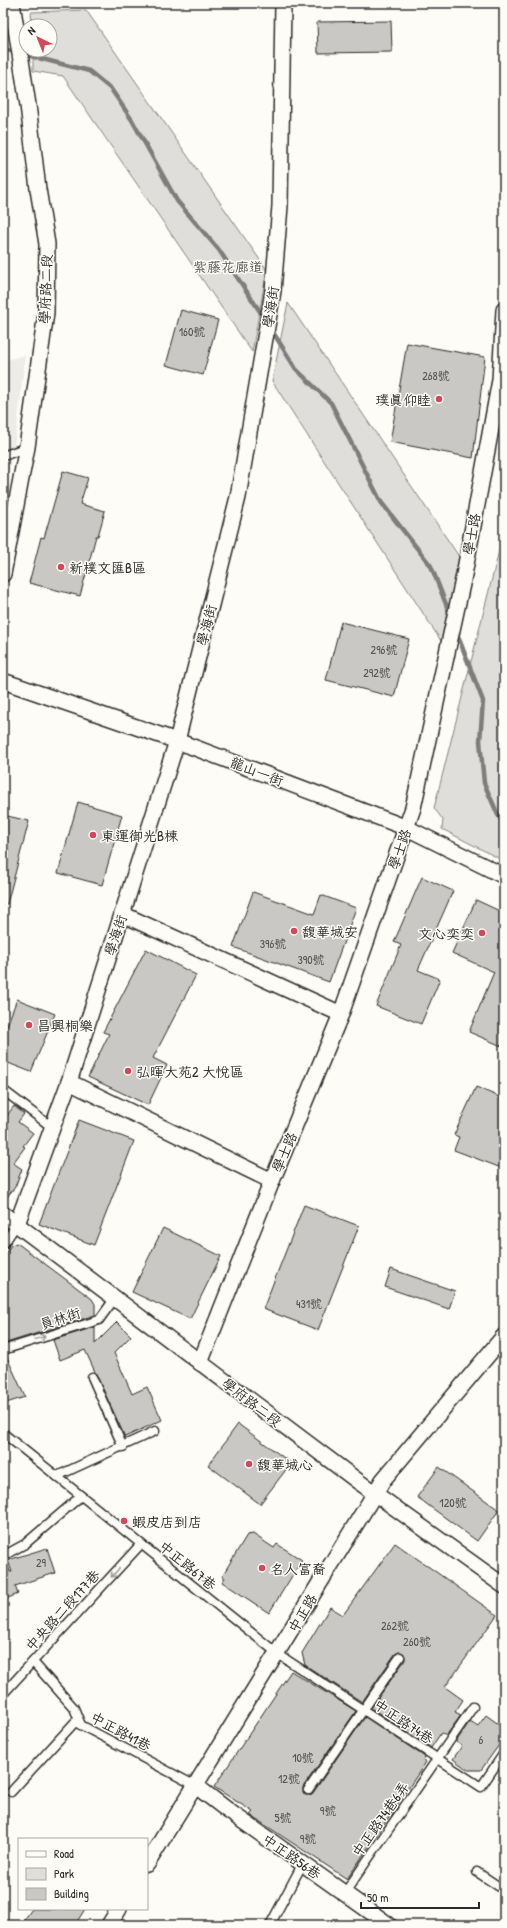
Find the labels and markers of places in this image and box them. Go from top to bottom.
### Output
place label: 璞真仰睦 [375,390,431,409]
marker: 璞真仰睦 [434,394,444,404]
place label: 新樸文匯B區 [69,558,146,577]
marker: 新樸文匯B區 [56,562,66,572]
place label: 東運御光B棟 [101,826,179,845]
marker: 東運御光B棟 [88,830,98,840]
place label: 馥華城安 [302,922,358,941]
place label: 文心奕奕 [418,924,474,943]
marker: 馥華城安 [289,926,299,936]
marker: 文心奕奕 [477,928,487,938]
place label: 昌興桐樂 [37,1016,93,1035]
marker: 昌興桐樂 [24,1020,34,1030]
place label: 弘暉大苑2 大悅區 [136,1062,244,1081]
marker: 弘暉大苑2 大悅區 [123,1066,133,1076]
place label: 馥華城心 [257,1455,313,1474]
marker: 馥華城心 [244,1459,254,1469]
place label: 蝦皮店到店 [132,1512,202,1531]
marker: 蝦皮店到店 [119,1516,129,1526]
place label: 名人富裔 [270,1559,326,1578]
marker: 名人富裔 [257,1563,267,1573]

